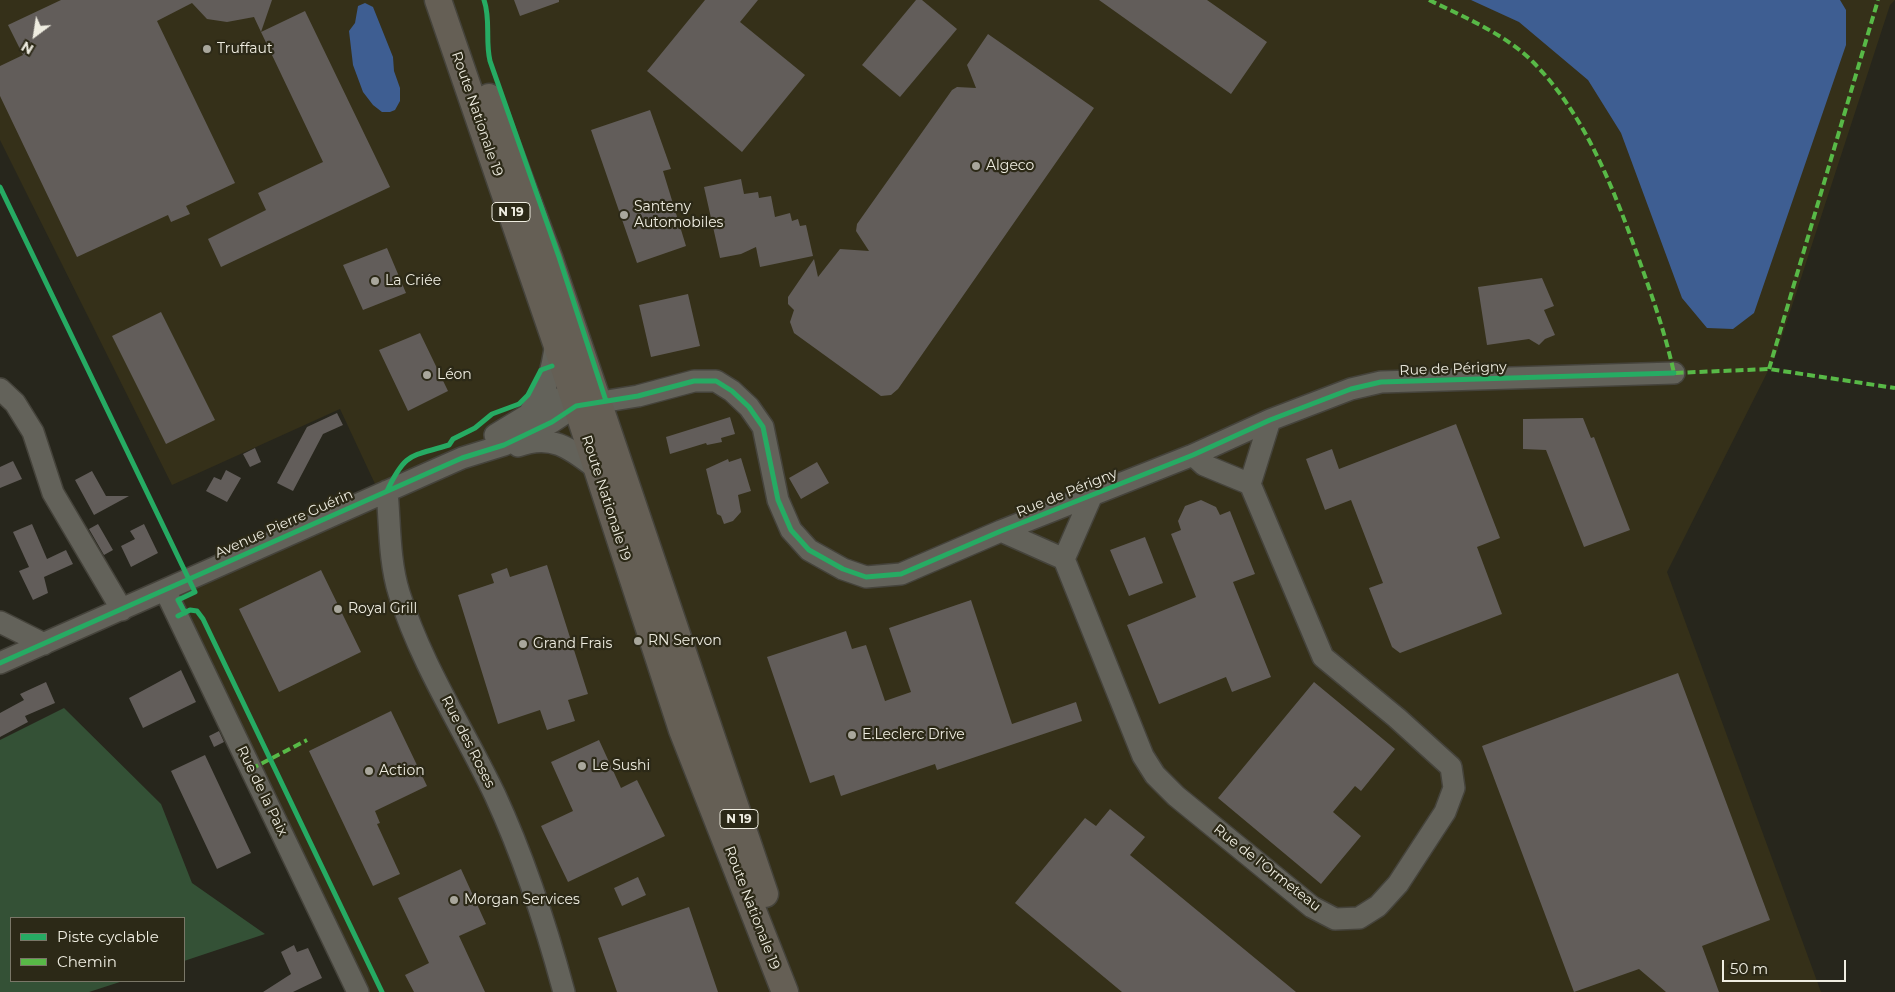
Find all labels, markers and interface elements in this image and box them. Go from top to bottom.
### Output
north arrow [10,10,60,60]
text: N [18,37,37,58]
place label: Truffaut [217,41,273,57]
marker: Truffaut [201,43,213,55]
street label: Route Nationale 19 [448,49,506,179]
place label: Algeco [986,158,1034,174]
marker: Algeco [970,160,982,172]
place label: Santeny Automobiles [634,199,723,232]
road number: N 19 [492,202,530,222]
marker: Santeny Automobiles [618,209,630,221]
place label: La Criée [385,273,441,289]
marker: La Criée [369,275,381,287]
street label: Rue de Périgny [1399,359,1507,379]
place label: Léon [437,367,472,383]
marker: Léon [421,369,433,381]
street label: Route Nationale 19 [578,433,634,563]
street label: Rue de Périgny [1014,465,1120,521]
street label: Avenue Pierre Guérin [212,486,356,562]
place label: Royal Grill [348,601,417,617]
marker: Royal Grill [332,603,344,615]
place label: RN Servon [648,633,722,649]
marker: RN Servon [632,635,644,647]
place label: Grand Frais [533,636,612,652]
marker: Grand Frais [517,638,529,650]
street label: Rue des Roses [438,693,498,791]
place label: E.Leclerc Drive [862,727,965,743]
marker: E.Leclerc Drive [846,729,858,741]
street label: Rue de la Paix [233,743,291,839]
place label: Le Sushi [592,758,650,774]
marker: Le Sushi [576,760,588,772]
place label: Action [379,763,425,779]
marker: Action [363,765,375,777]
road number: N 19 [720,810,758,829]
street label: Rue de l'Ormeteau [1210,821,1324,915]
street label: Route Nationale 19 [721,844,783,972]
place label: Morgan Services [464,892,580,908]
marker: Morgan Services [448,894,460,906]
legend [10,917,185,982]
text: Piste cyclable [57,927,159,946]
scale bar [1725,950,1849,982]
text: Chemin [57,952,117,971]
text: 50 m [1730,959,1768,978]

